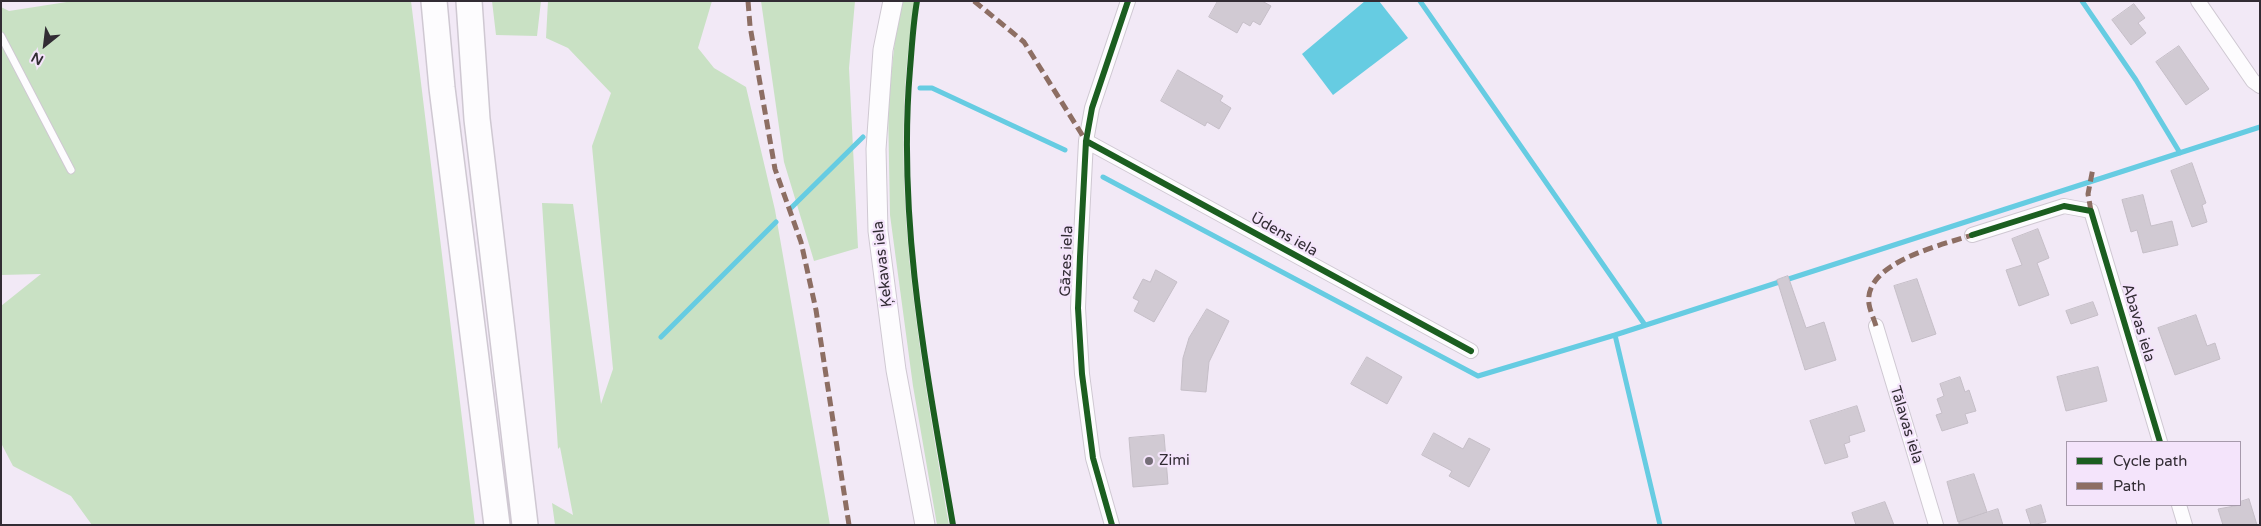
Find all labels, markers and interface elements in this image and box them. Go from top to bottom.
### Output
north arrow [20,20,70,70]
text: N [28,48,47,69]
street label: Ūdens iela [1247,209,1321,261]
street label: Ķekavas iela [870,220,896,308]
street label: Gāzes iela [1057,225,1077,297]
street label: Abavas iela [2118,282,2158,364]
street label: Tālavas iela [1886,384,1926,466]
legend [2066,441,2241,506]
place label: Zimi [1159,452,1190,470]
text: Cycle path [2113,452,2187,470]
marker: Zimi [1143,455,1155,467]
text: Path [2113,477,2146,495]

